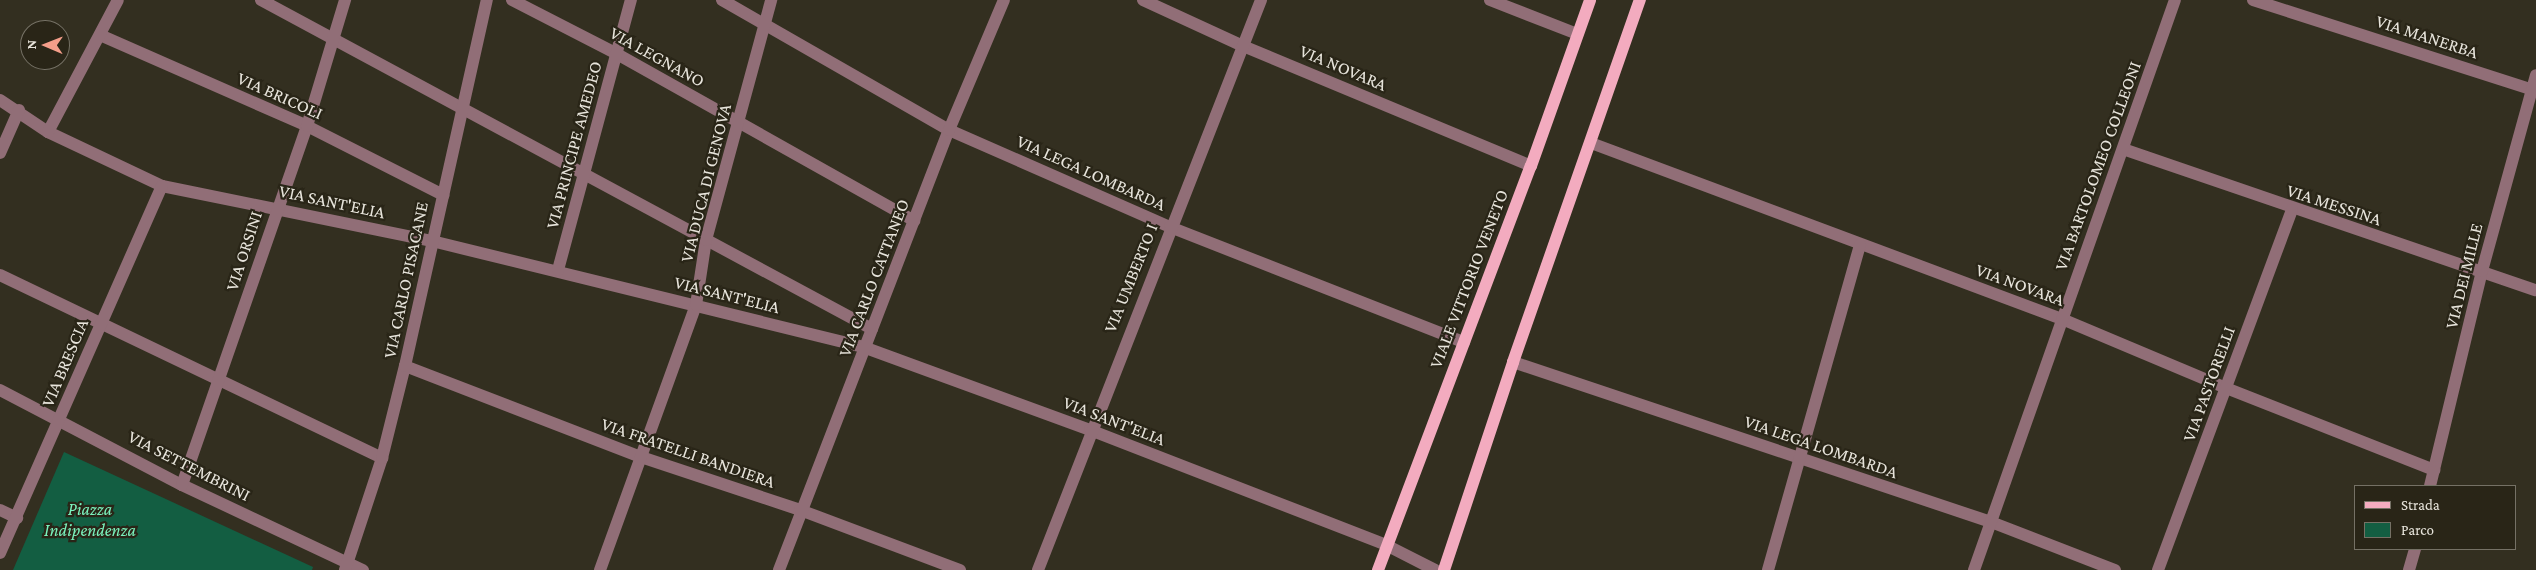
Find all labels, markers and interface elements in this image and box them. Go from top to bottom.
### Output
street label: VIA MANERBA [2373,10,2481,64]
north arrow [20,20,70,70]
street label: VIA LEGNANO [606,22,708,92]
text: N [23,40,39,50]
street label: VIA NOVARA [1296,40,1390,96]
street label: VIA BARTOLOMEO COLLEONI [2050,58,2146,274]
street label: VIA PRINCIPE AMEDEO [541,59,607,231]
street label: VIA BRICOLI [234,68,326,124]
street label: VIA DUCA DI GENOVA [676,102,736,264]
street label: VIA LEGA LOMBARDA [1013,130,1169,216]
street label: VIA SANT'ELIA [277,180,387,224]
street label: VIA MESSINA [2284,180,2384,230]
street label: VIALE VITTORIO VENETO [1425,187,1513,371]
street label: VIA CARLO CATTANEO [834,196,914,360]
street label: VIA CARLO PISACANE [379,200,433,360]
street label: VIA ORSINI [221,209,267,293]
street label: VIA UMBERTO I [1099,220,1163,336]
street label: VIA DEI MILLE [2440,221,2488,331]
street label: VIA NOVARA [1973,259,2067,311]
street label: VIA SANT'ELIA [672,271,782,319]
street label: VIA BRESCIA [37,316,93,410]
street label: VIA PASTORELLI [2178,323,2240,445]
street label: VIA SANT'ELIA [1060,392,1168,450]
street label: VIA LEGA LOMBARDA [1741,411,1901,483]
street label: VIA FRATELLI BANDIERA [598,413,778,493]
street label: VIA SETTEMBRINI [124,426,254,506]
legend [2354,485,2516,550]
text: Strada [2401,497,2440,513]
park label: Piazza Indipendenza [44,499,136,542]
text: Parco [2401,522,2434,538]

